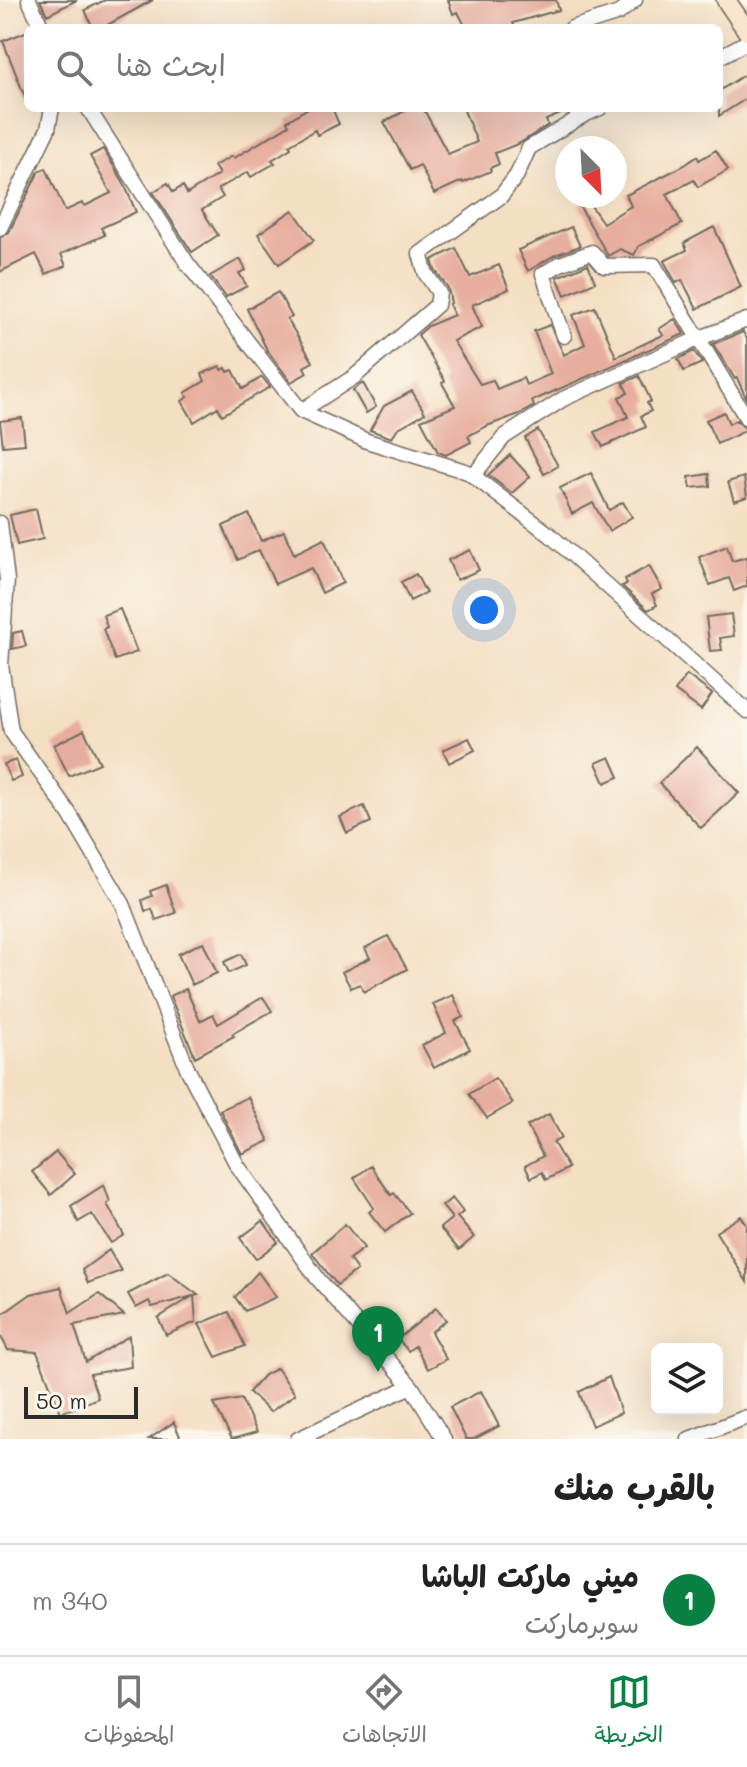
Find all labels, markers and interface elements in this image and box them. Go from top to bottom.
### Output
search box [24,24,723,112]
text: ابحث هنا [116,44,226,84]
icon: search [52,46,96,90]
north arrow [555,136,627,208]
your location [464,590,504,630]
pin: 1 [352,1306,404,1372]
map controls [651,1343,723,1415]
button: layers [651,1343,723,1415]
scale bar [24,1383,138,1419]
text: 50 m [36,1386,87,1415]
text: بالقرب منك [554,1464,715,1509]
text: ميني ماركت الباشا [421,1555,639,1595]
text: 340 m [32,1583,108,1617]
text: 1 [683,1583,695,1617]
text: سوبرماركت [525,1606,639,1640]
tab: المحفوظات [84,1670,174,1754]
tab: الاتجاهات [342,1670,427,1754]
tab: الخريطة [595,1670,663,1754]

